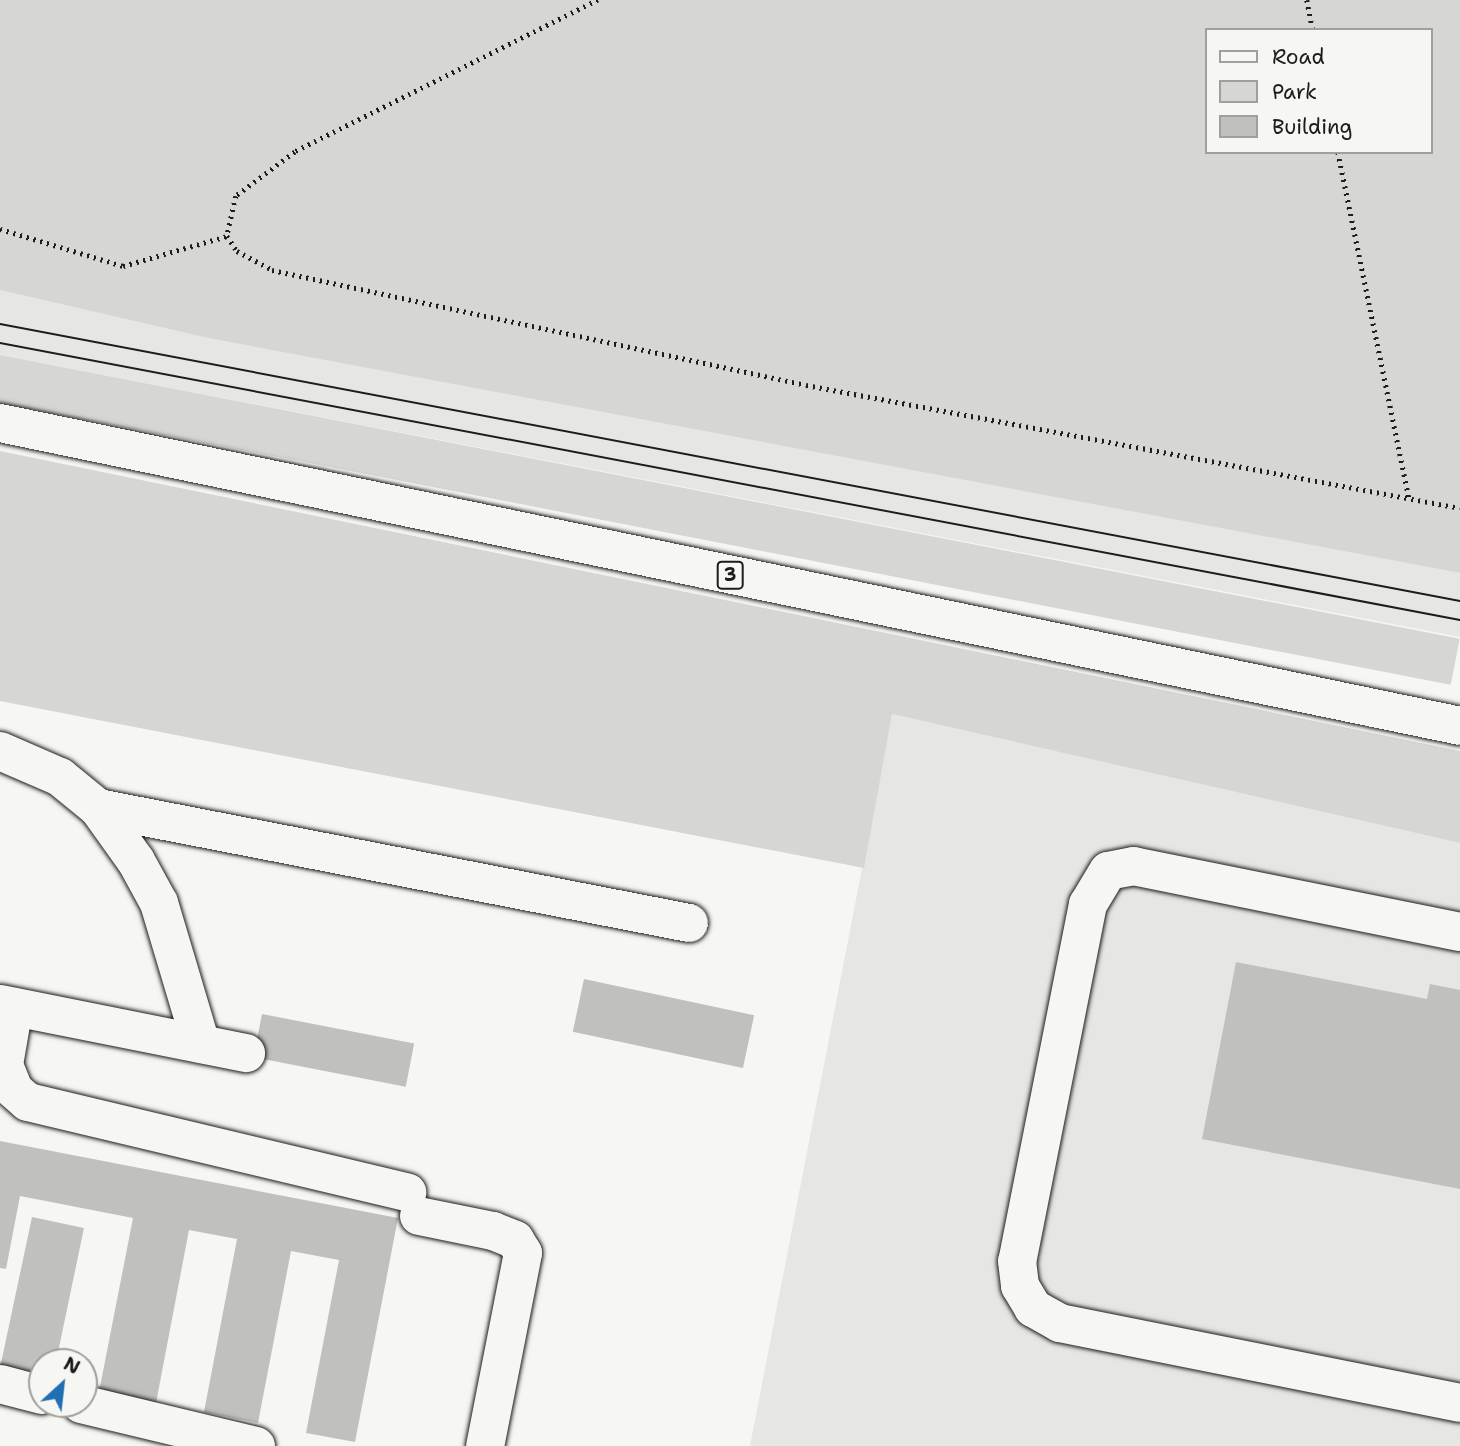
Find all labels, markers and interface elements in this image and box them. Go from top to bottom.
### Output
legend [1204,28,1432,154]
text: Road [1272,43,1325,71]
text: Park [1272,78,1317,106]
text: Building [1272,113,1352,141]
road number: 3 [716,560,744,590]
north arrow [28,1348,98,1418]
text: N [59,1351,84,1380]

